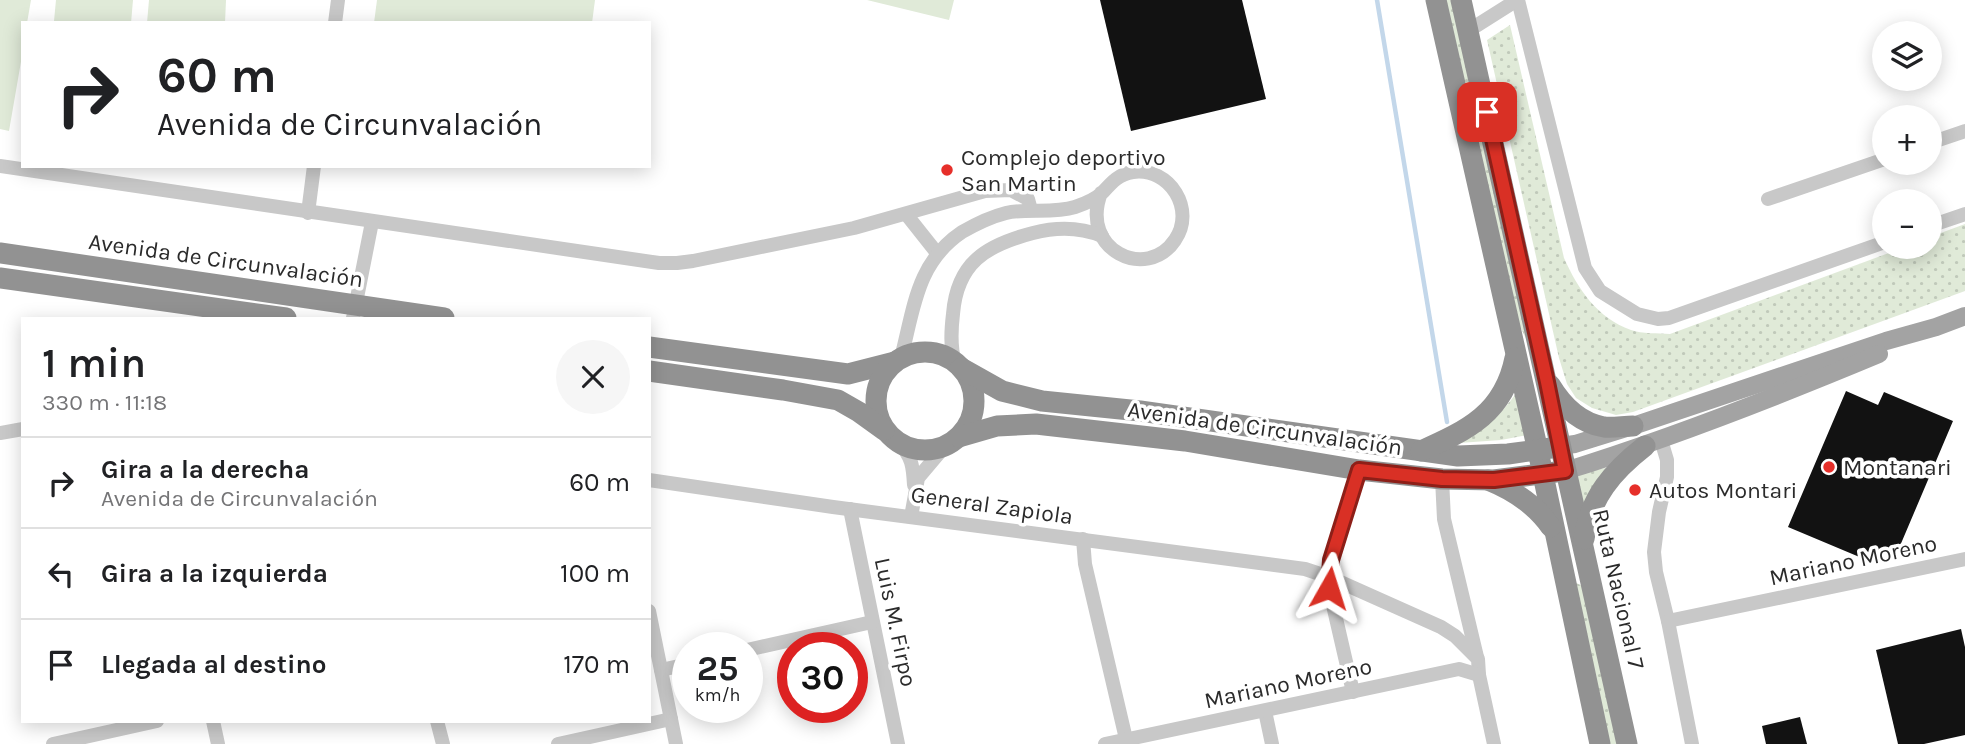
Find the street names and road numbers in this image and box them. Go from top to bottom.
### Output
street label: Avenida de Circunvalación [87,228,365,293]
street label: Avenida de Circunvalación [1126,396,1404,461]
street label: General Zapiola [909,481,1075,530]
street label: Ruta Nacional 7 [1587,506,1650,672]
street label: Mariano Moreno [1767,530,1939,591]
street label: Luis M. Firpo [869,555,922,689]
street label: Mariano Moreno [1202,653,1374,714]

